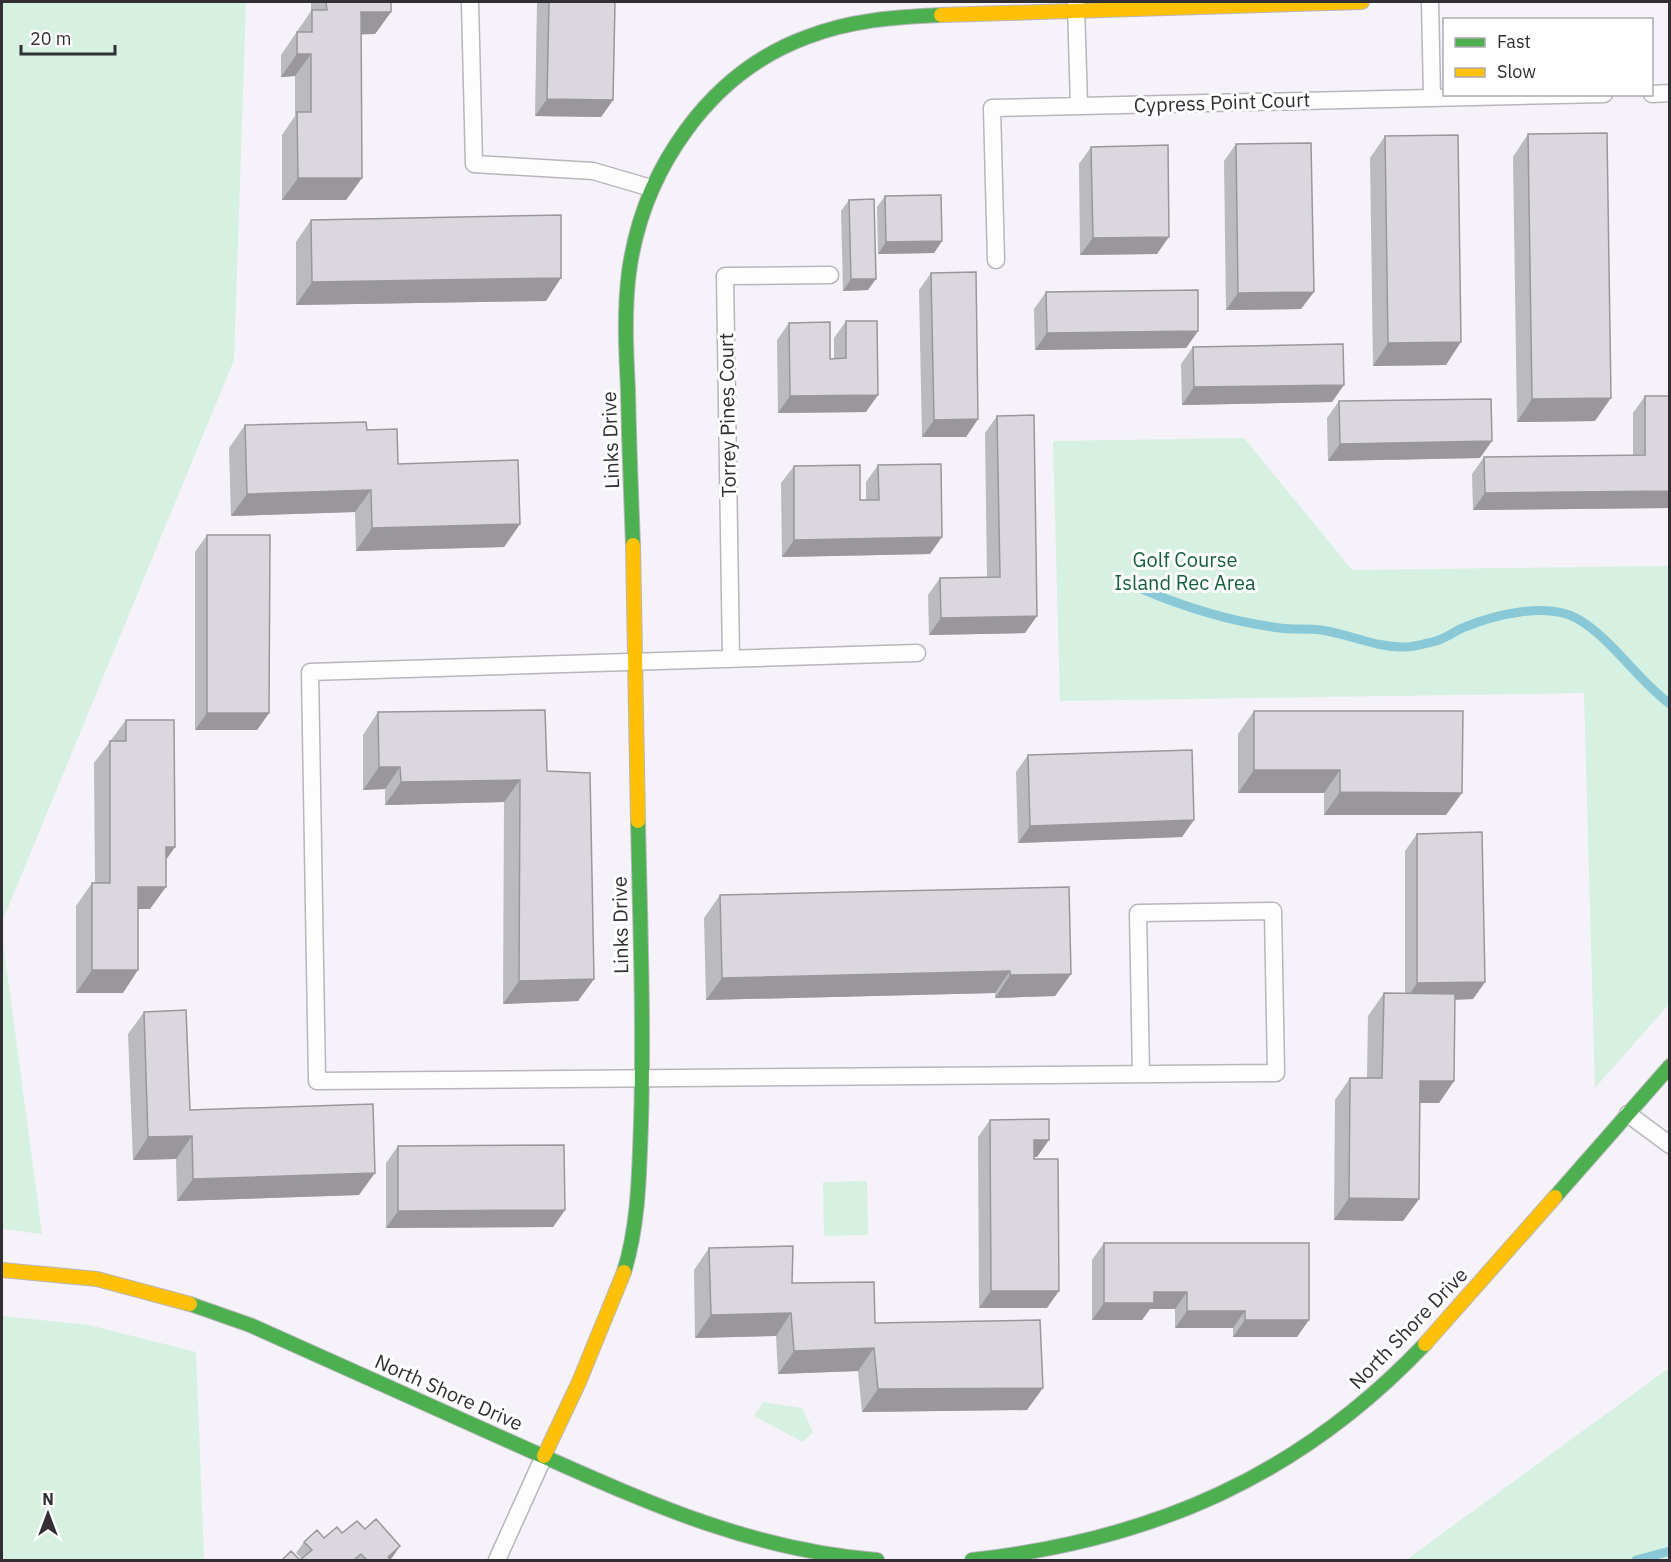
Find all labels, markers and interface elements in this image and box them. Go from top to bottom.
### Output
scale bar [21,18,116,56]
legend [1443,18,1653,96]
text: 20 m [30,27,72,50]
text: Fast [1497,30,1531,53]
text: Slow [1497,60,1536,83]
street label: Cypress Point Court [1133,85,1311,119]
street label: Torrey Pines Court [712,332,742,498]
street label: Links Drive [595,391,625,489]
park label: Golf Course Island Rec Area [1114,546,1256,596]
street label: Links Drive [606,876,634,974]
street label: North Shore Drive [1343,1261,1473,1395]
street label: North Shore Drive [371,1347,527,1437]
north arrow [18,1484,78,1544]
text: N [42,1489,54,1509]

